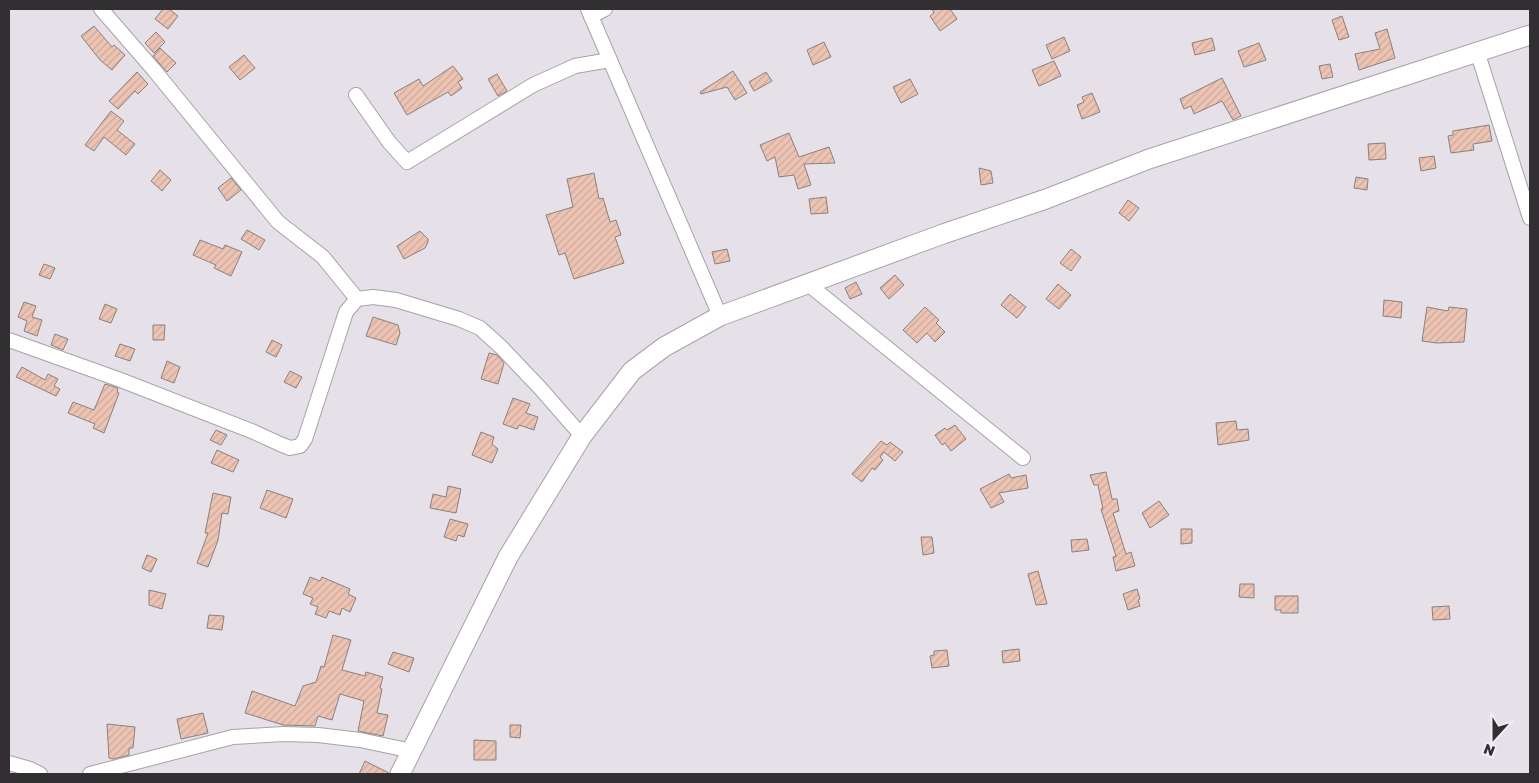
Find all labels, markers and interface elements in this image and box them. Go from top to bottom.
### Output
north arrow [1469,713,1519,763]
text: N [1481,741,1497,760]

